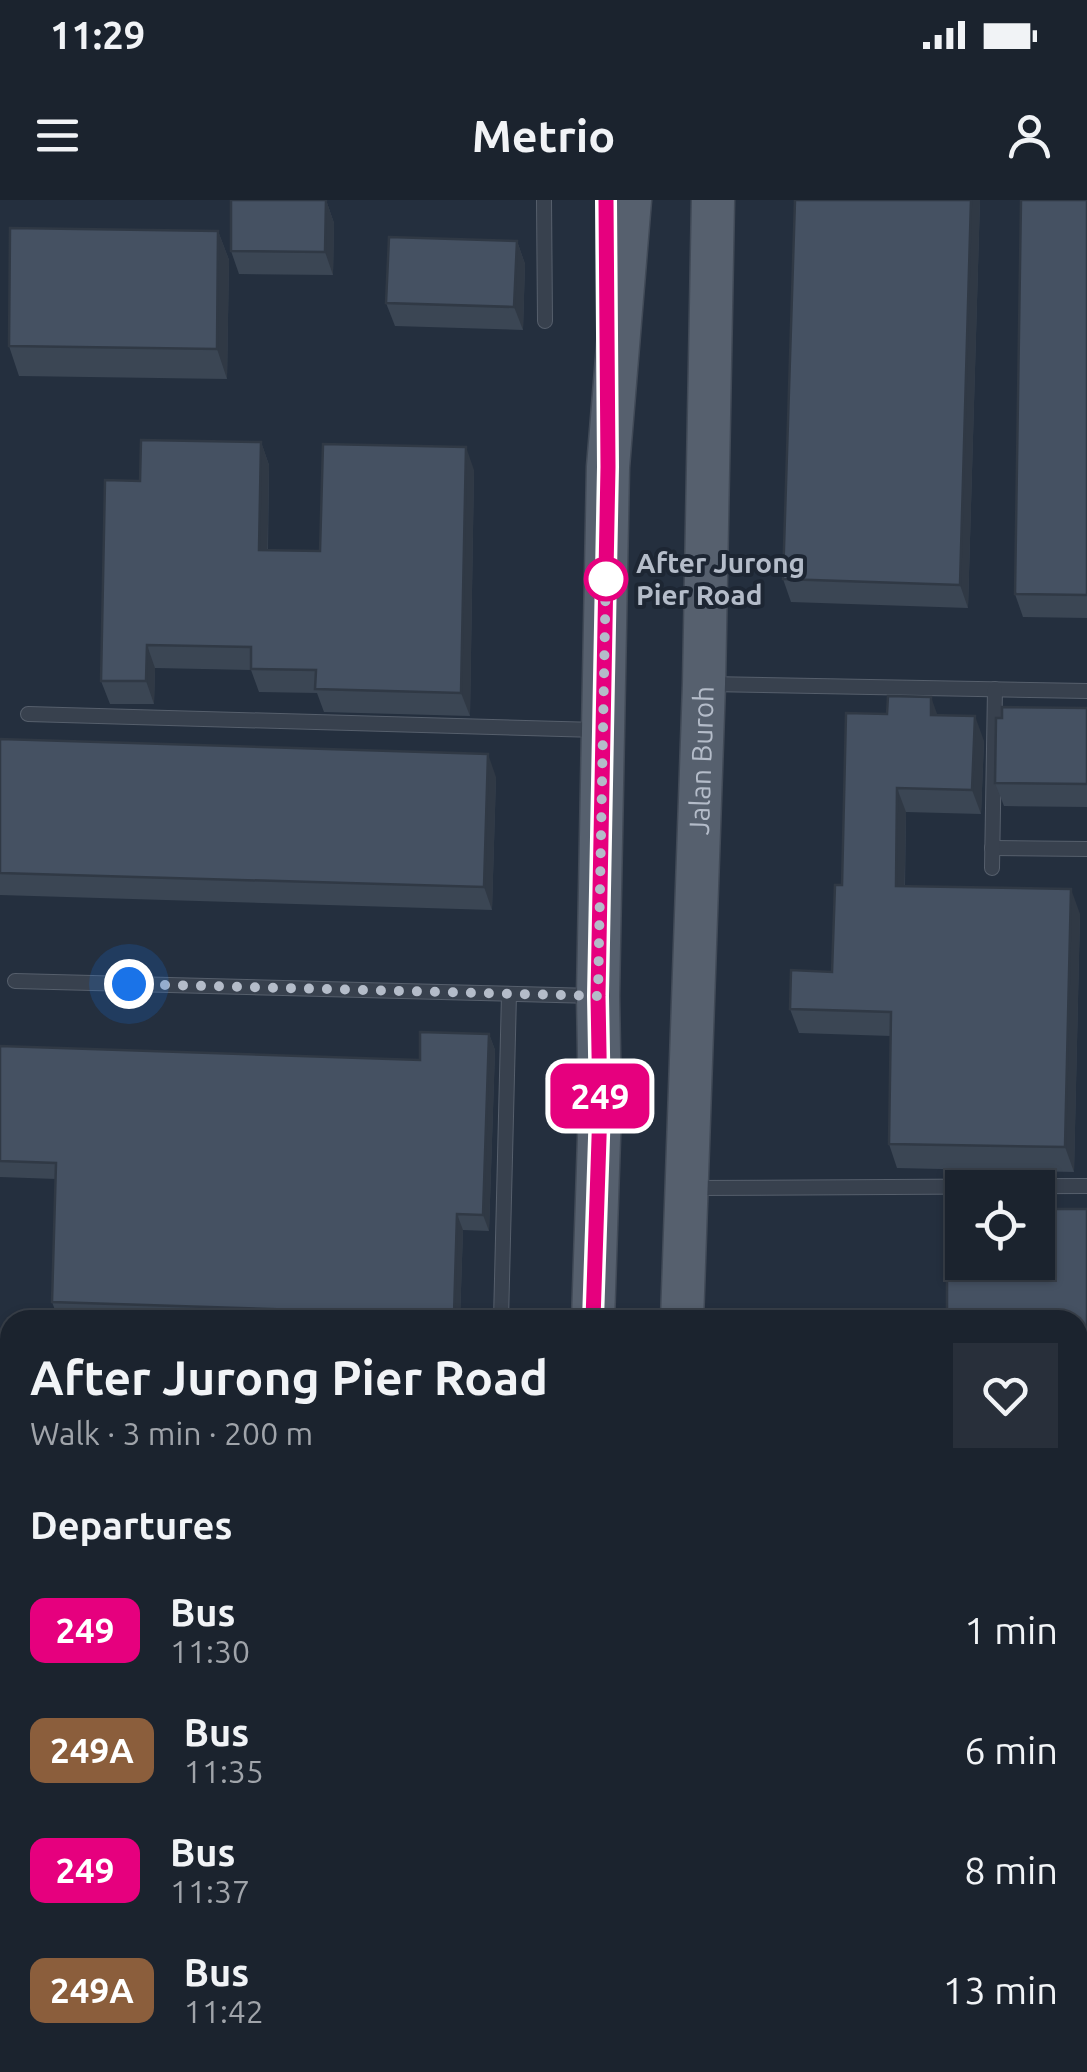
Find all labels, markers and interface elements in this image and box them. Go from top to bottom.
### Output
text: 11:29 [50,14,145,56]
icon: menu [30,108,85,163]
icon: person [1002,108,1057,163]
text: Metrio [472,110,615,161]
place label: After Jurong Pier Road [636,547,805,610]
marker: After Jurong Pier Road [585,558,627,600]
street label: Jalan Buroh [683,685,719,835]
your location [104,959,154,1009]
line badge: 249 [542,1064,658,1128]
text: 249 [570,1076,630,1116]
map controls [945,1170,1055,1280]
button: locate [945,1170,1055,1280]
button: heart [953,1343,1058,1448]
text: After Jurong Pier Road [30,1350,548,1404]
text: Walk · 3 min · 200 m [30,1415,313,1451]
text: Departures [30,1504,232,1546]
text: Bus [170,1591,235,1633]
text: 1 min [964,1609,1058,1651]
text: 249 [55,1610,115,1650]
text: 11:30 [170,1633,250,1669]
text: Bus [184,1711,249,1753]
text: 6 min [964,1729,1058,1771]
text: 249A [50,1730,134,1770]
text: 11:35 [184,1753,264,1789]
text: Bus [170,1831,235,1873]
text: 8 min [964,1849,1058,1891]
text: 249 [55,1850,115,1890]
text: 11:37 [170,1873,250,1909]
text: Bus [184,1951,249,1993]
text: 13 min [943,1969,1058,2011]
text: 249A [50,1970,134,2010]
text: 11:42 [184,1993,264,2029]

